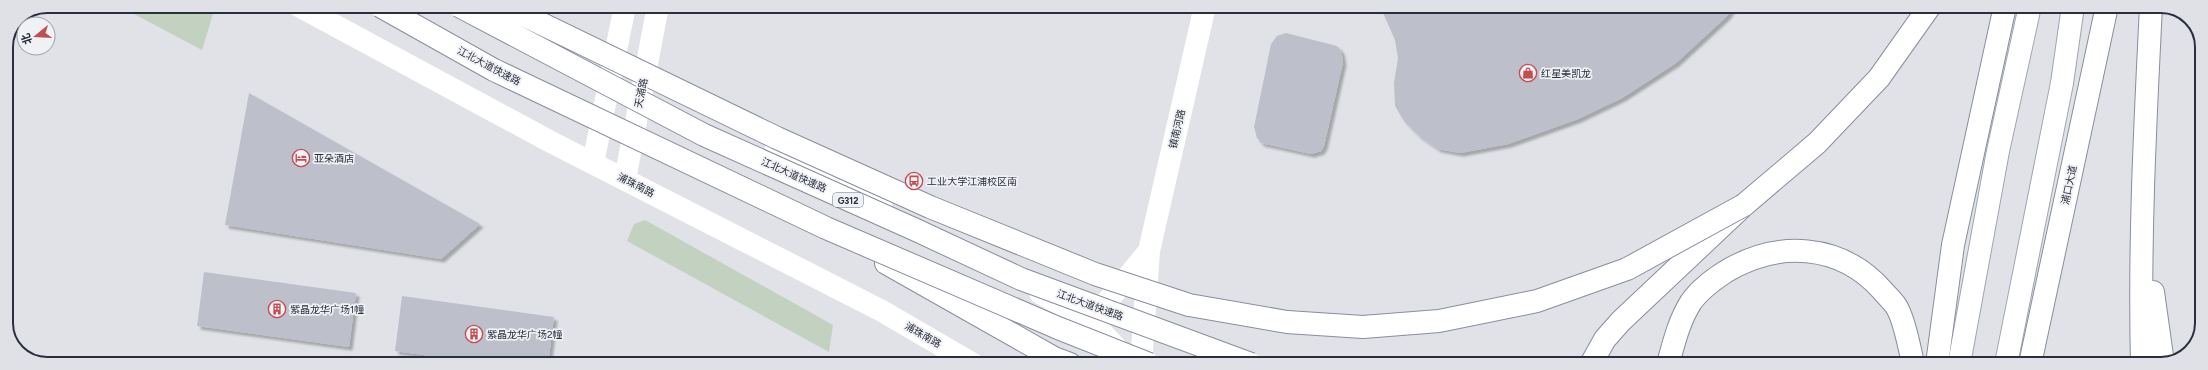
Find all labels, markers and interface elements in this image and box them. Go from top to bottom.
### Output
north arrow [16,16,56,56]
text: 北 [19,32,35,46]
street label: 江北大道快速路 [455,44,523,88]
shop icon: 红星美凯龙 [1518,63,1538,83]
place label: 红星美凯龙 [1541,67,1591,80]
street label: 天浦路 [632,77,650,109]
street label: 镇南河路 [1166,108,1188,150]
hotel icon: 亚朵酒店 [291,148,311,168]
place label: 亚朵酒店 [314,152,354,165]
street label: 江北大道快速路 [759,155,829,195]
street label: 浦口大道 [2058,164,2080,206]
street label: 浦珠南路 [615,170,657,200]
bus stop icon: 工业大学江浦校区南 [904,171,924,191]
place label: 工业大学江浦校区南 [927,175,1017,188]
road number: G312 [833,193,863,207]
street label: 江北大道快速路 [1055,287,1125,323]
building icon: 紫晶龙华广场1幢 [267,299,287,319]
place label: 紫晶龙华广场1幢 [290,303,364,316]
street label: 浦珠南路 [902,319,944,351]
building icon: 紫晶龙华广场2幢 [464,324,484,344]
place label: 紫晶龙华广场2幢 [487,328,563,341]

